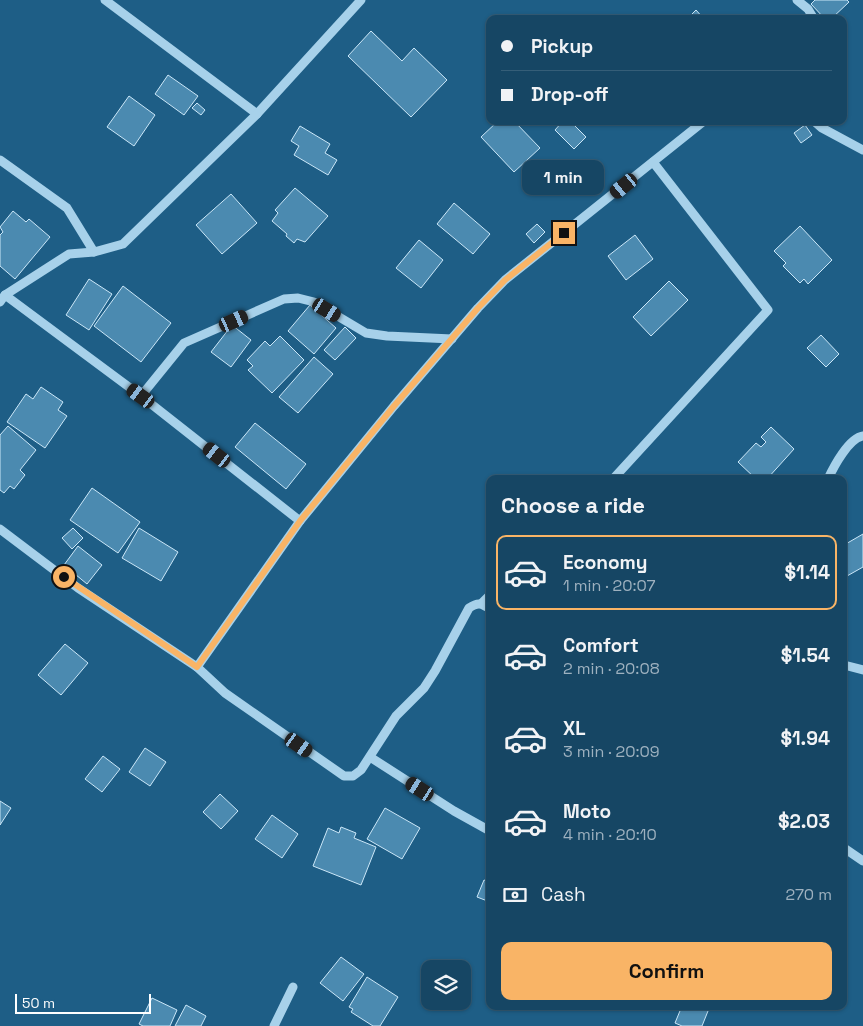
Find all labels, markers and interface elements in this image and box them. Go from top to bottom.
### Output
text: Pickup [531,34,593,59]
text: Drop-off [531,82,609,107]
callout: 1 min [523,160,605,196]
text: 1 min [543,167,583,188]
car [607,171,640,201]
route end [553,222,575,244]
car [310,296,343,324]
car [217,308,250,334]
car [124,381,157,411]
car [200,440,233,470]
text: Choose a ride [501,491,645,519]
icon: car [503,550,548,595]
text: Economy [563,550,647,575]
text: $1.14 [785,560,830,585]
route start [53,566,75,588]
text: 1 min · 20:07 [563,575,655,596]
icon: car [503,633,548,678]
text: Comfort [563,633,639,658]
text: $1.54 [781,643,830,668]
text: 2 min · 20:08 [563,658,660,679]
icon: car [503,716,548,761]
text: XL [563,716,586,741]
text: $1.94 [780,726,830,751]
car [282,730,315,760]
text: 3 min · 20:09 [563,741,659,762]
car [403,775,436,803]
icon: car [503,799,548,844]
text: Moto [563,799,611,824]
text: $2.03 [778,809,830,834]
text: 4 min · 20:10 [563,824,657,845]
icon: cash [501,881,529,909]
text: Cash [541,882,586,907]
text: 270 m [785,884,832,905]
button: Confirm [501,942,832,1000]
map controls [421,960,471,1010]
button: layers [421,960,471,1010]
scale bar [15,991,151,1014]
text: 50 m [22,994,55,1012]

